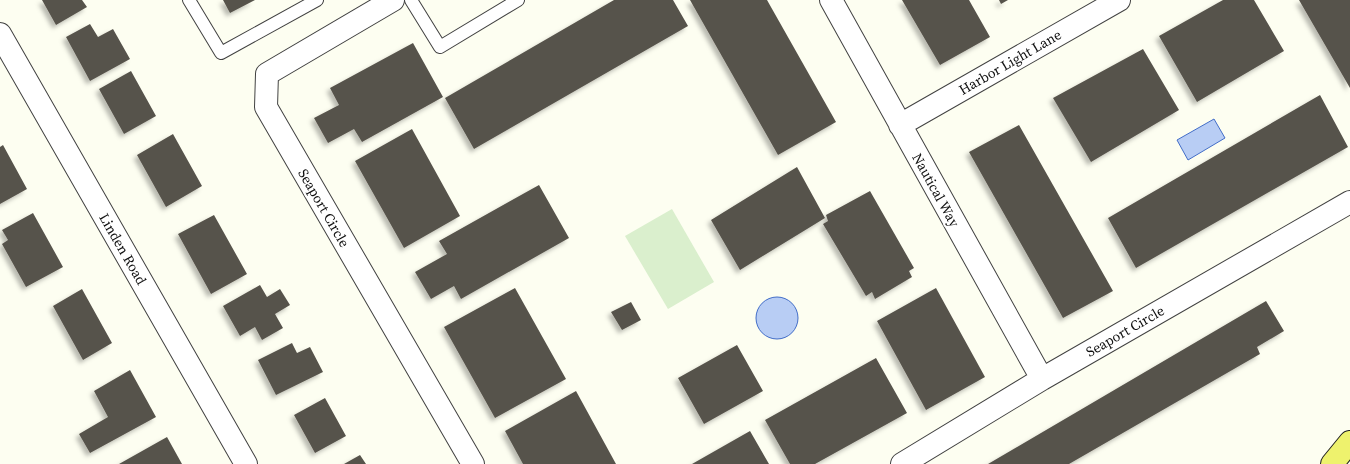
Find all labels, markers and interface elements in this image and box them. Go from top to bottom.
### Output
street label: Harbor Light Lane [955,25,1065,99]
street label: Nautical Way [907,149,965,231]
street label: Seaport Circle [293,165,355,251]
street label: Linden Road [94,210,152,288]
street label: Seaport Circle [1082,300,1168,362]

